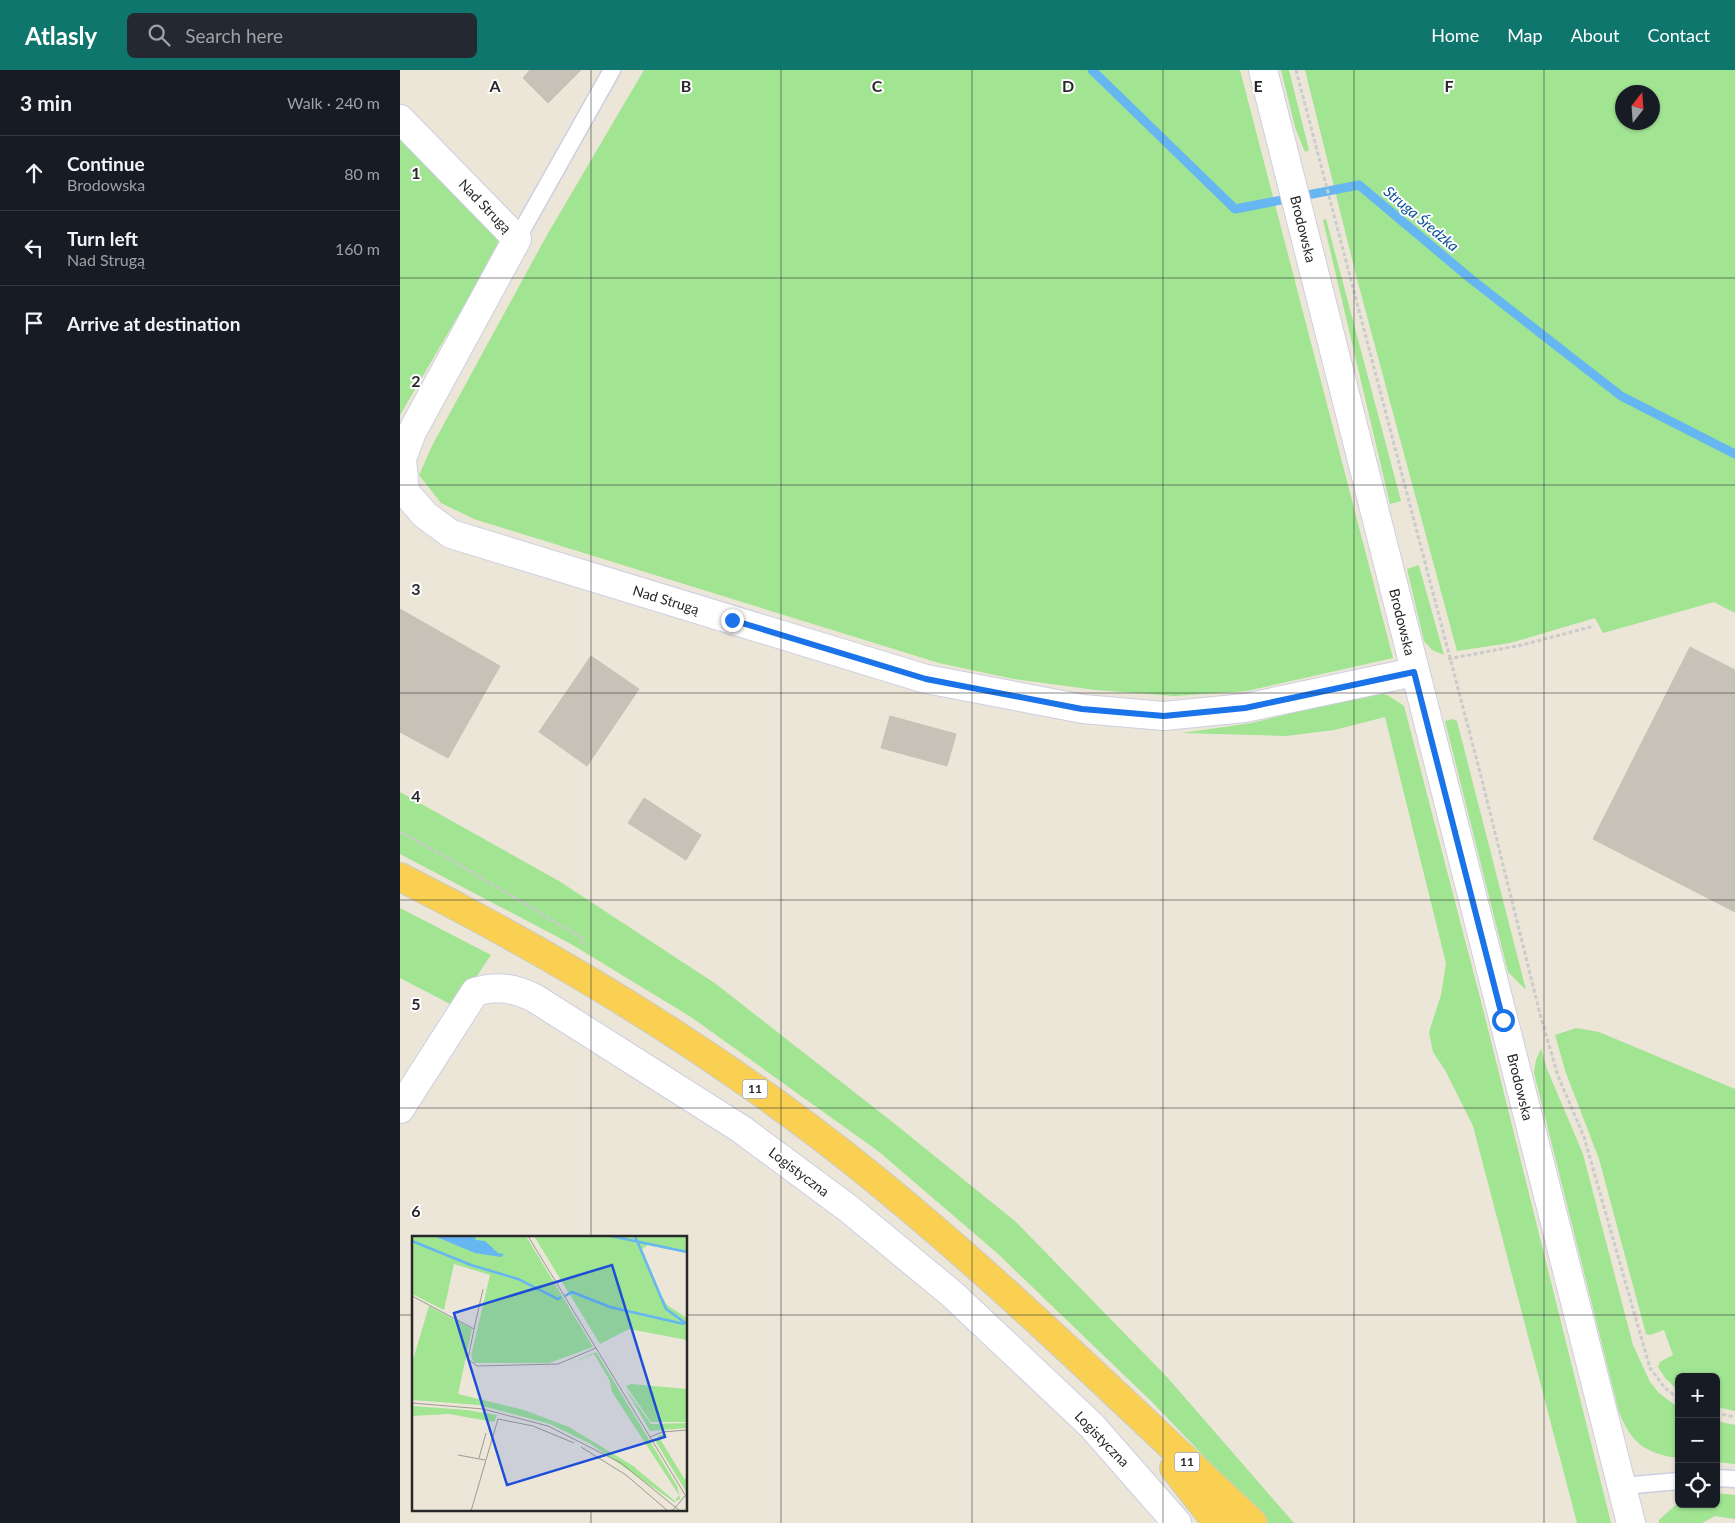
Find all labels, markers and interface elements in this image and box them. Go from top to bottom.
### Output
search box [127,13,477,58]
text: Atlasly [25,21,97,50]
icon: search [145,21,173,49]
text: Search here [185,24,283,47]
text: Home [1431,24,1479,46]
text: Map [1507,24,1543,46]
text: About [1571,24,1620,46]
text: Contact [1648,24,1710,46]
text: A [488,76,501,95]
text: B [681,76,691,95]
text: C [872,76,883,95]
text: D [1062,76,1074,95]
text: E [1253,76,1263,95]
text: F [1444,76,1454,95]
north arrow [1615,85,1660,130]
text: 3 min [20,90,72,115]
text: Walk · 240 m [287,93,380,112]
text: Continue [67,152,145,175]
icon: ahead [20,159,48,187]
text: 1 [411,163,421,182]
text: 80 m [344,164,380,183]
text: Brodowska [67,175,145,194]
street label: Nad Strugą [456,175,515,236]
water label: Struga Średzka [1381,182,1463,255]
street label: Brodowska [1287,194,1320,264]
text: Turn left [67,227,138,250]
icon: left [20,234,48,262]
text: 160 m [335,239,380,258]
text: Nad Strugą [67,250,145,269]
icon: arrive [20,309,48,337]
text: Arrive at destination [67,312,240,335]
text: 2 [411,371,421,390]
text: 3 [411,579,421,598]
street label: Nad Strugą [631,581,701,618]
street label: Brodowska [1386,587,1419,657]
route end [721,609,744,632]
text: 4 [411,786,421,805]
text: 5 [411,994,421,1013]
route start [1492,1009,1515,1032]
street label: Brodowska [1504,1052,1537,1122]
road number: 11 [742,1080,768,1098]
street label: Logistyczna [766,1143,833,1200]
text: 6 [411,1201,421,1220]
inset map [412,1236,688,1510]
map controls [1675,1373,1720,1508]
button: + [1675,1373,1720,1418]
street label: Logistyczna [1072,1407,1133,1470]
button: − [1675,1418,1720,1463]
road number: 11 [1174,1452,1200,1471]
button: locate [1675,1463,1720,1508]

